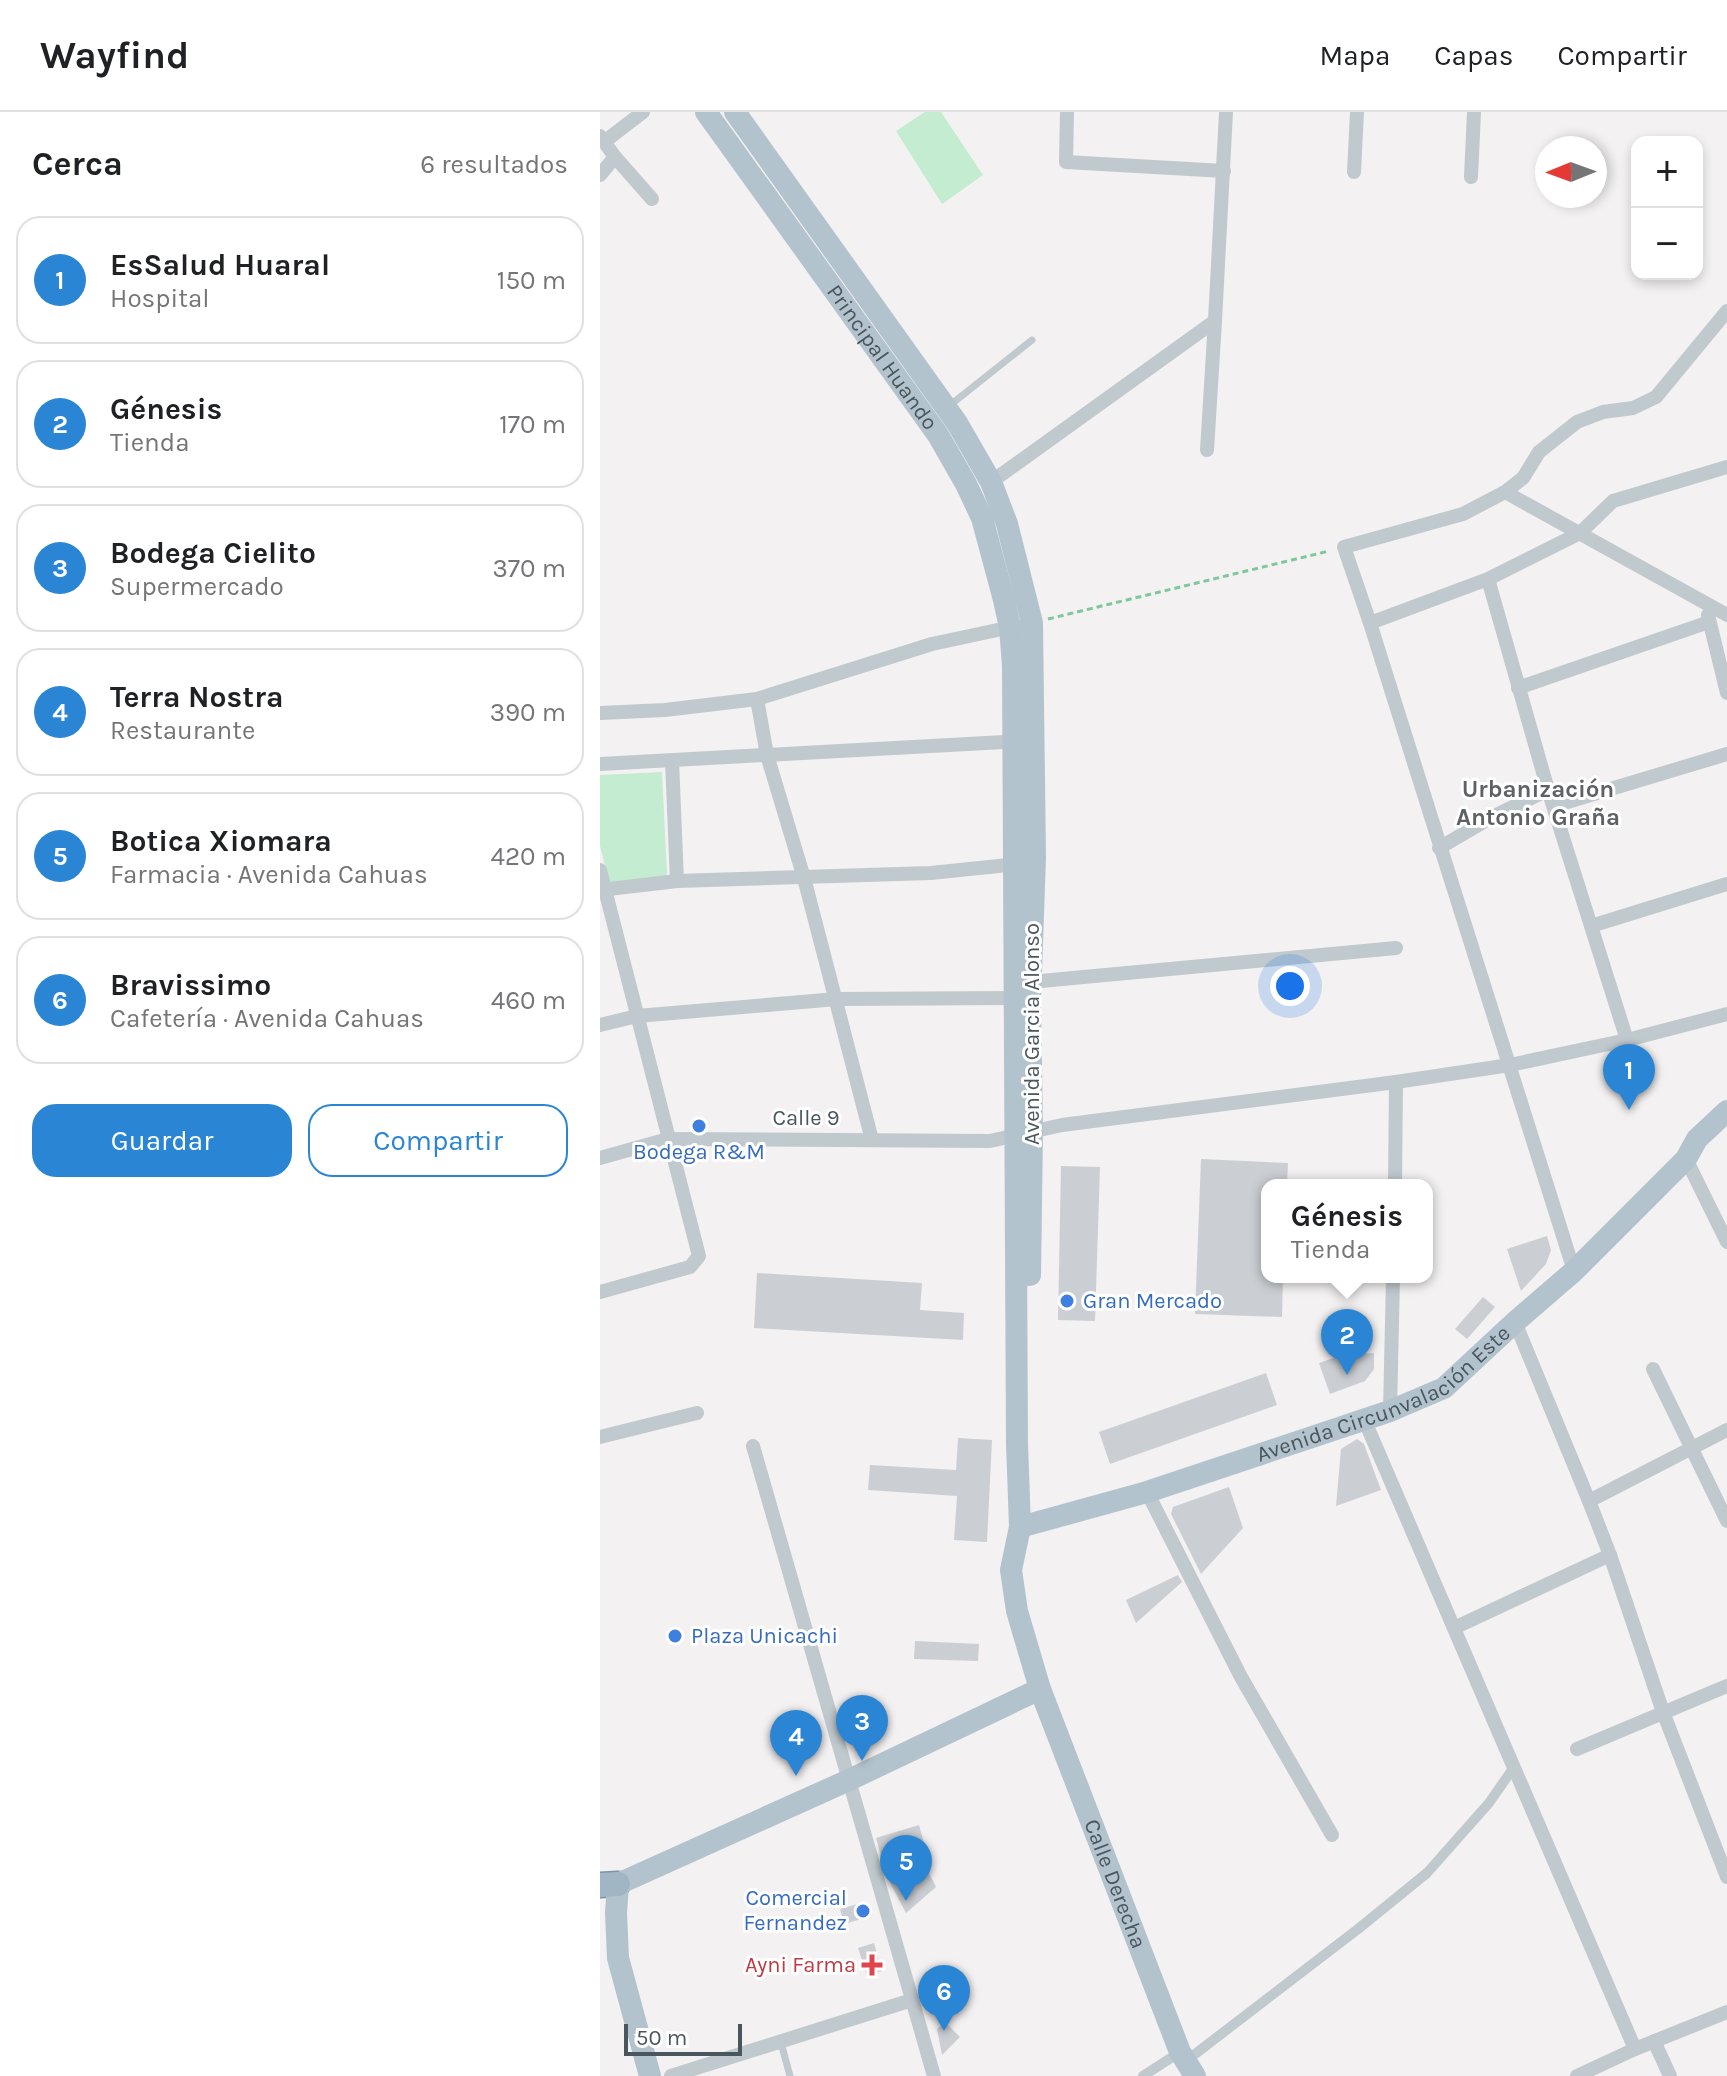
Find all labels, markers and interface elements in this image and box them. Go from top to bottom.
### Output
text: Wayfind [40,33,189,78]
text: Mapa [1319,39,1390,72]
text: Capas [1434,39,1513,72]
text: Compartir [1557,39,1687,72]
north arrow [1535,136,1607,208]
map controls [1631,136,1703,280]
button: + [1631,136,1703,208]
text: Cerca [32,144,123,184]
text: 6 resultados [420,149,568,180]
button: − [1631,208,1703,280]
text: EsSalud Huaral [110,247,330,283]
text: 1 [55,265,65,296]
text: 150 m [497,265,566,296]
street label: Principal Huando [821,280,943,435]
text: Hospital [110,283,210,314]
text: Génesis [110,391,222,427]
text: 2 [52,409,68,440]
text: 170 m [499,409,566,440]
text: Tienda [110,427,190,458]
text: Bodega Cielito [110,535,316,571]
text: 3 [52,553,68,584]
text: 370 m [493,553,566,584]
text: Supermercado [110,571,284,602]
text: Terra Nostra [110,679,284,715]
text: 4 [52,697,68,728]
text: 390 m [490,697,566,728]
text: Restaurante [110,715,255,746]
district label: Urbanización Antonio Graña [1456,775,1620,831]
text: Botica Xiomara [110,823,332,859]
text: 5 [52,841,68,872]
text: 420 m [490,841,566,872]
text: Farmacia · Avenida Cahuas [110,859,428,890]
street label: Avenida Garcia Alonso [1019,923,1045,1145]
your location [1270,966,1310,1006]
text: Bravissimo [110,967,271,1003]
text: 6 [52,985,68,1016]
text: 460 m [491,985,566,1016]
text: Cafetería · Avenida Cahuas [110,1003,424,1034]
pin: 1 [1603,1044,1655,1110]
button: Guardar [32,1104,292,1177]
button: Compartir [308,1104,568,1177]
street label: Calle 9 [772,1105,840,1131]
marker: Bodega R&M [690,1117,708,1135]
place label: Bodega R&M [633,1139,765,1165]
popup [1261,1179,1433,1283]
text: Génesis [1291,1198,1403,1234]
text: Tienda [1291,1234,1370,1265]
place label: Gran Mercado [1083,1288,1222,1314]
marker: Gran Mercado [1058,1292,1076,1310]
pin: 2 [1321,1309,1373,1375]
street label: Avenida Circunvalación Este [1253,1320,1516,1468]
place label: Plaza Unicachi [691,1623,838,1649]
marker: Plaza Unicachi [666,1627,684,1645]
pin: 3 [836,1695,888,1761]
pin: 4 [770,1710,822,1776]
street label: Calle Derecha [1078,1816,1152,1952]
pin: 5 [880,1835,932,1901]
place label: Comercial Fernandez [743,1885,847,1936]
marker: Comercial Fernandez [854,1902,872,1920]
place label: Ayni Farma [745,1952,856,1978]
marker: Ayni Farma [863,1956,881,1974]
pin: 6 [918,1965,970,2031]
scale bar [624,2020,742,2056]
text: 50 m [636,2025,687,2051]

